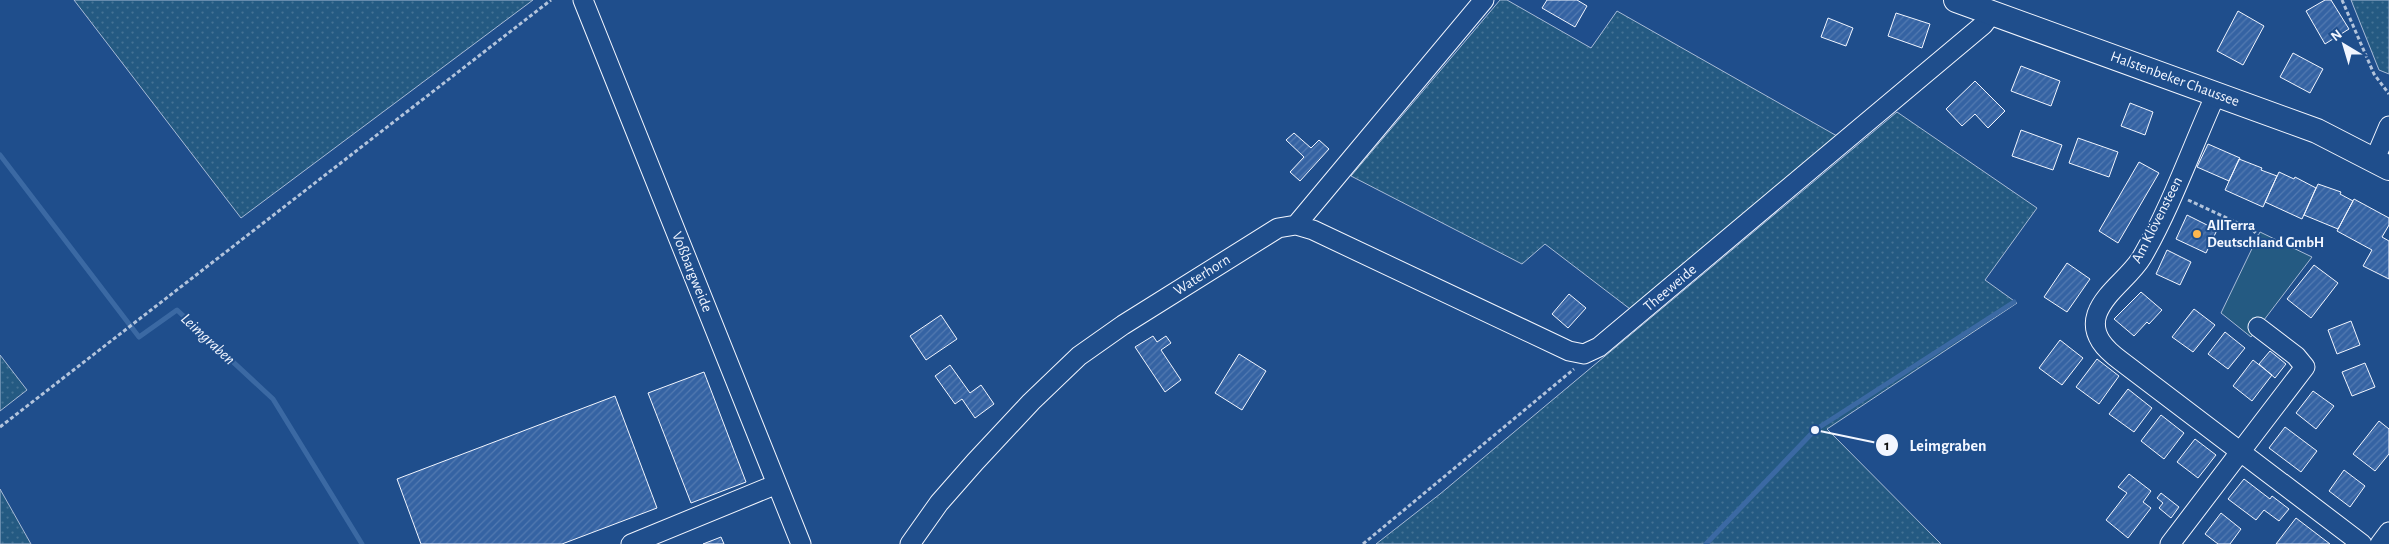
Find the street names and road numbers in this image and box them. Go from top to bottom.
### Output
street label: Halstenbeker Chaussee [2109,49,2242,109]
street label: Am Klövensteen [2129,174,2185,266]
street label: Voßbargweide [669,230,715,314]
street label: Waterhorn [1171,252,1233,298]
street label: Theeweide [1641,262,1699,314]

